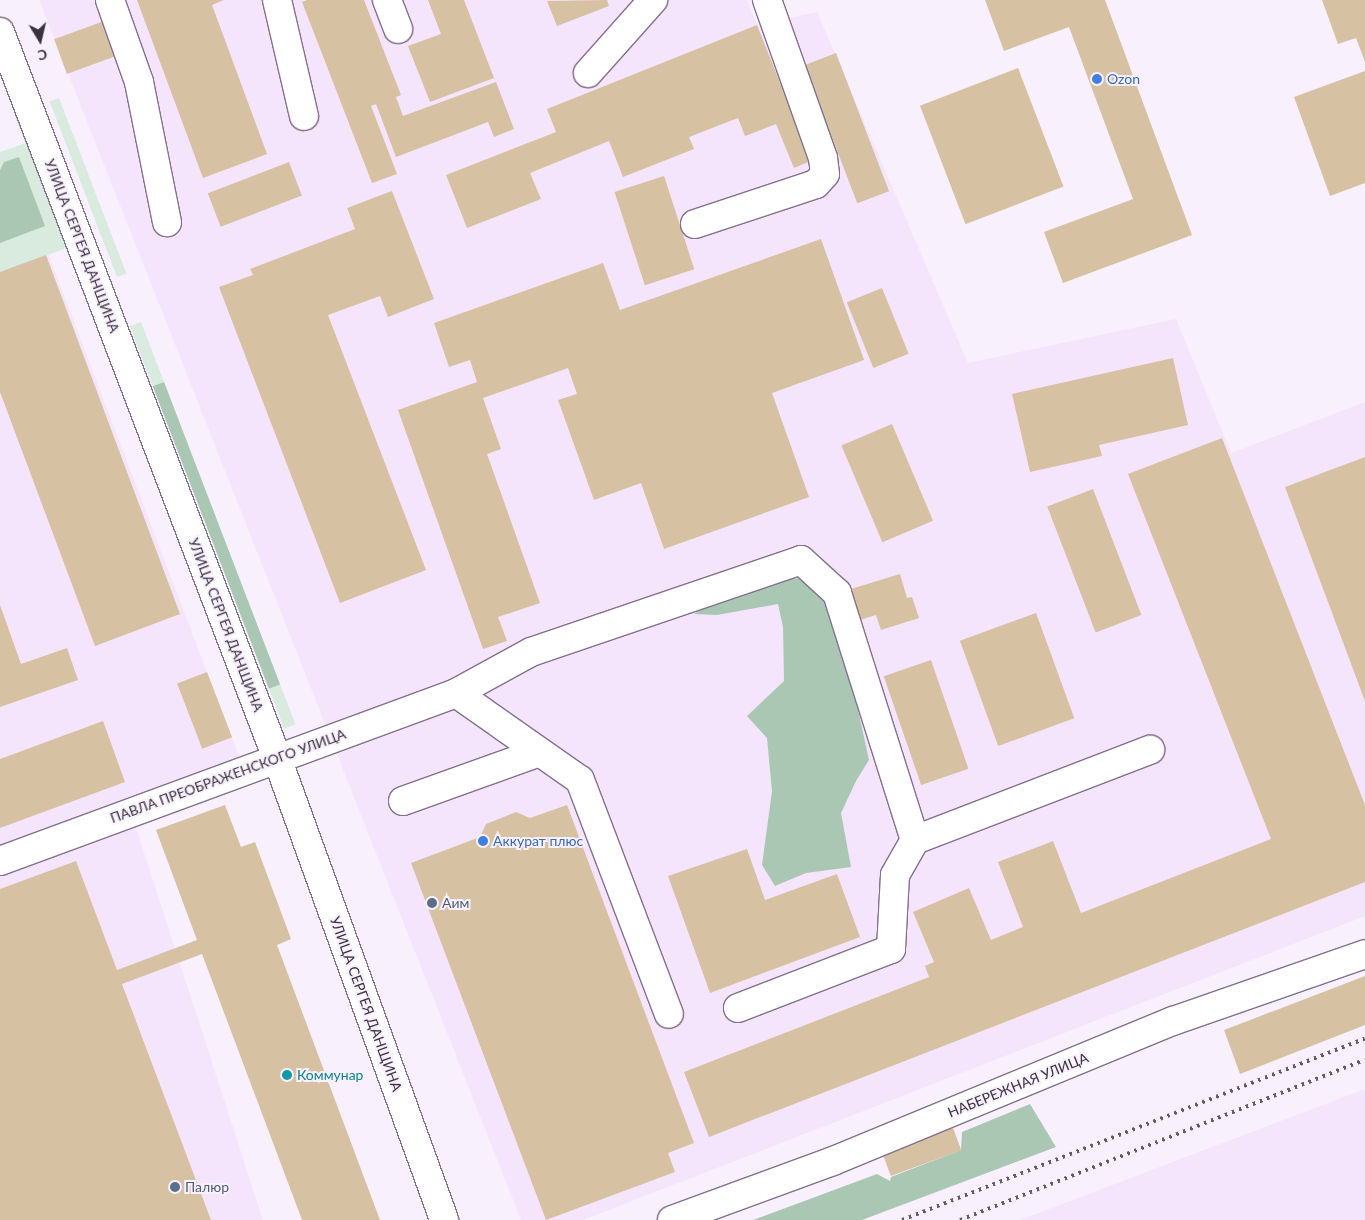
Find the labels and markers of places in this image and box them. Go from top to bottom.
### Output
place label: Ozon [1107,71,1140,87]
marker: Ozon [1091,73,1103,85]
place label: Аккурат плюс [493,833,583,849]
marker: Аккурат плюс [477,835,489,847]
place label: Аим [442,895,469,911]
marker: Аим [426,897,438,909]
place label: Коммунар [297,1067,363,1083]
marker: Коммунар [281,1069,293,1081]
place label: Палюр [185,1179,229,1195]
marker: Палюр [169,1181,181,1193]

